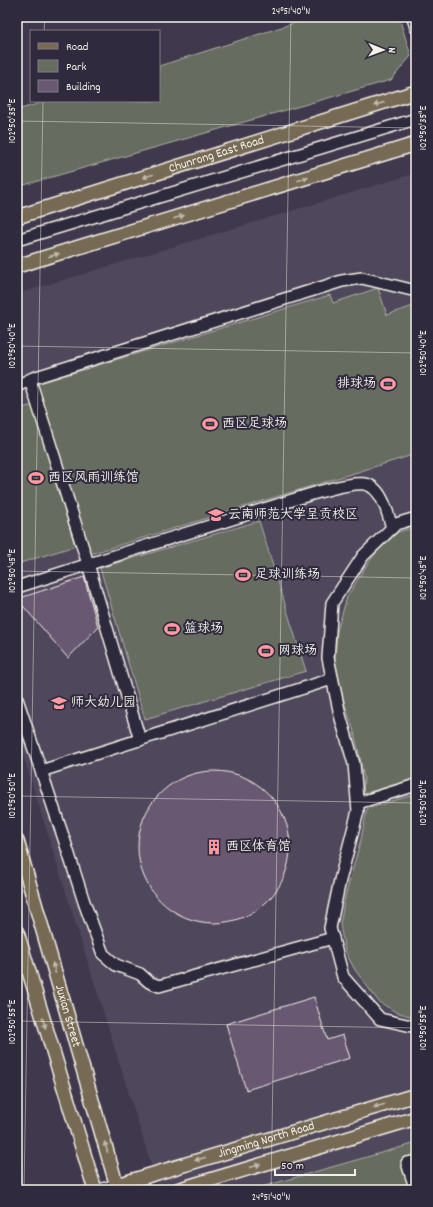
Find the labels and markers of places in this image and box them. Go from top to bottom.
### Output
place label: 排球场 [337,375,376,394]
sports icon: 排球场 [379,375,397,393]
sports icon: 西区足球场 [201,415,219,433]
place label: 西区足球场 [222,415,287,434]
sports icon: 西区风雨训练馆 [27,469,45,487]
place label: 西区风雨训练馆 [48,469,139,488]
school or university icon: 云南师范大学呈贡校区 [207,506,225,524]
place label: 云南师范大学呈贡校区 [228,506,358,525]
sports icon: 足球训练场 [234,566,252,584]
place label: 足球训练场 [255,566,320,585]
sports icon: 篮球场 [163,620,181,638]
place label: 篮球场 [184,620,223,639]
sports icon: 网球场 [257,642,275,660]
place label: 网球场 [278,642,317,661]
school or university icon: 师大幼儿园 [50,694,68,712]
place label: 师大幼儿园 [71,694,136,713]
building icon: 西区体育馆 [205,838,223,856]
place label: 西区体育馆 [226,838,291,857]

